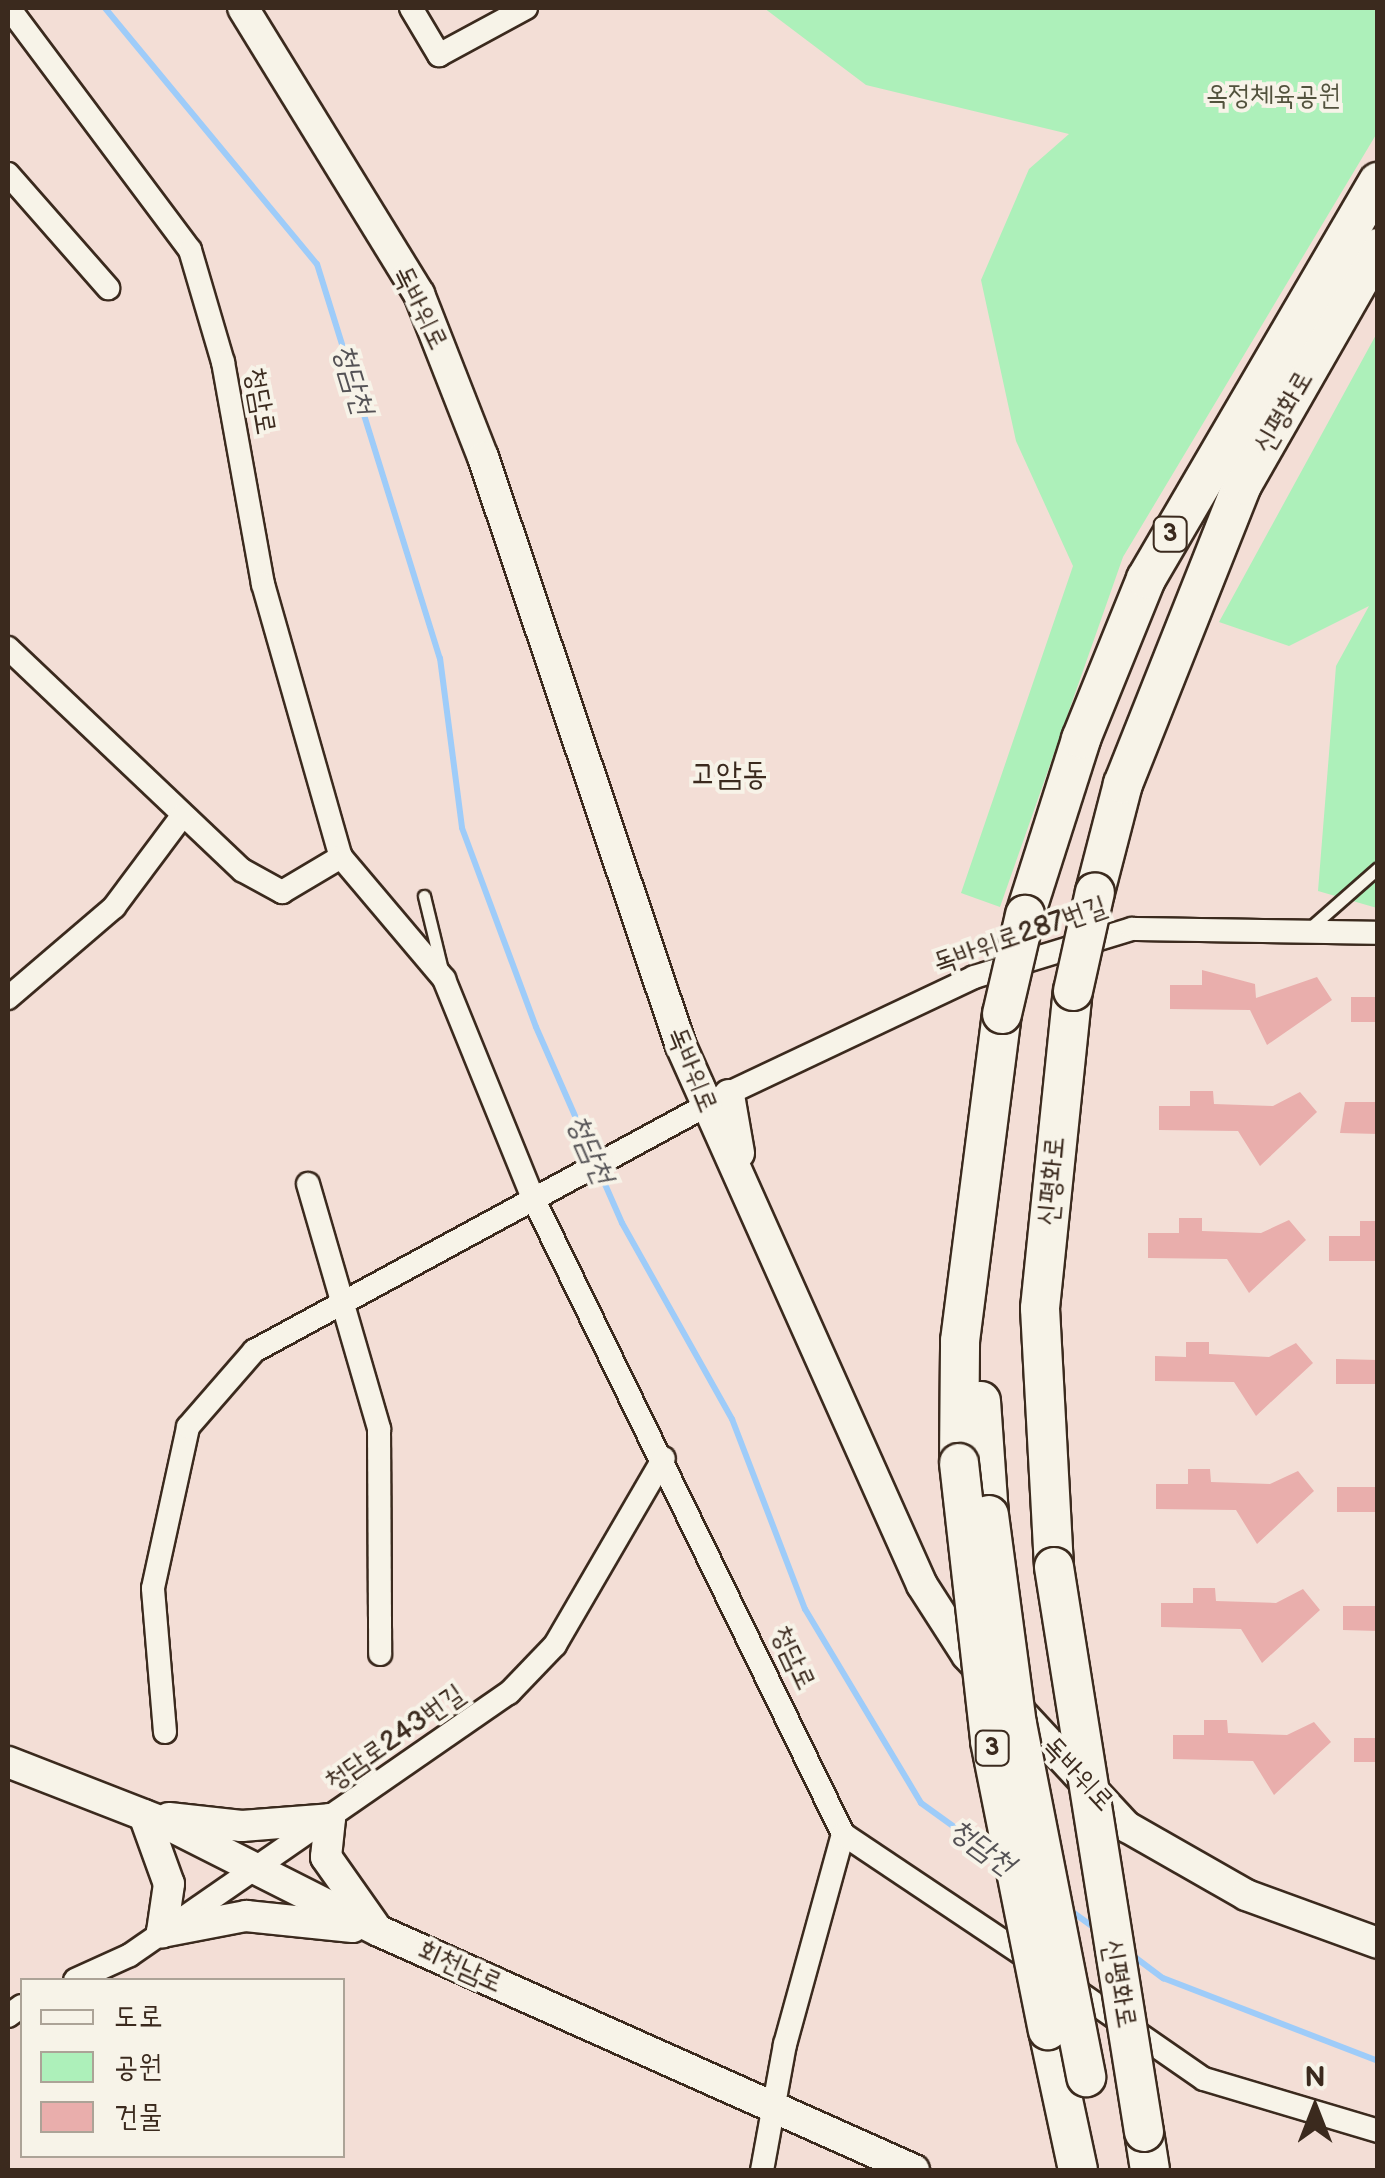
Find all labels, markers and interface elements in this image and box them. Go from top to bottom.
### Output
park label: 옥정체육공원 [1205,79,1341,113]
street label: 독바위로 [385,260,455,356]
water label: 청담천 [325,339,381,419]
street label: 청담로 [238,365,282,437]
street label: 신평화로 [1247,365,1321,459]
road number: 3 [1152,514,1188,554]
district label: 고암동 [690,756,768,794]
street label: 독바위로287번길 [929,890,1111,980]
street label: 독바위로 [660,1022,724,1118]
water label: 청담천 [559,1109,621,1189]
street label: 신평화로 [1031,1135,1073,1227]
street label: 청담로 [763,1620,823,1696]
street label: 청담로243번길 [319,1677,471,1799]
road number: 3 [974,1728,1010,1768]
street label: 독바위로 [1035,1730,1121,1818]
water label: 청담천 [942,1811,1022,1883]
street label: 회천남로 [412,1933,508,2001]
street label: 신평화로 [1095,1937,1143,2031]
legend [20,1978,345,2158]
text: 도로 [114,1999,162,2035]
text: 공원 [114,2049,162,2085]
north arrow [1265,2058,1365,2158]
text: N [1304,2061,1326,2094]
text: 건물 [114,2099,162,2135]

